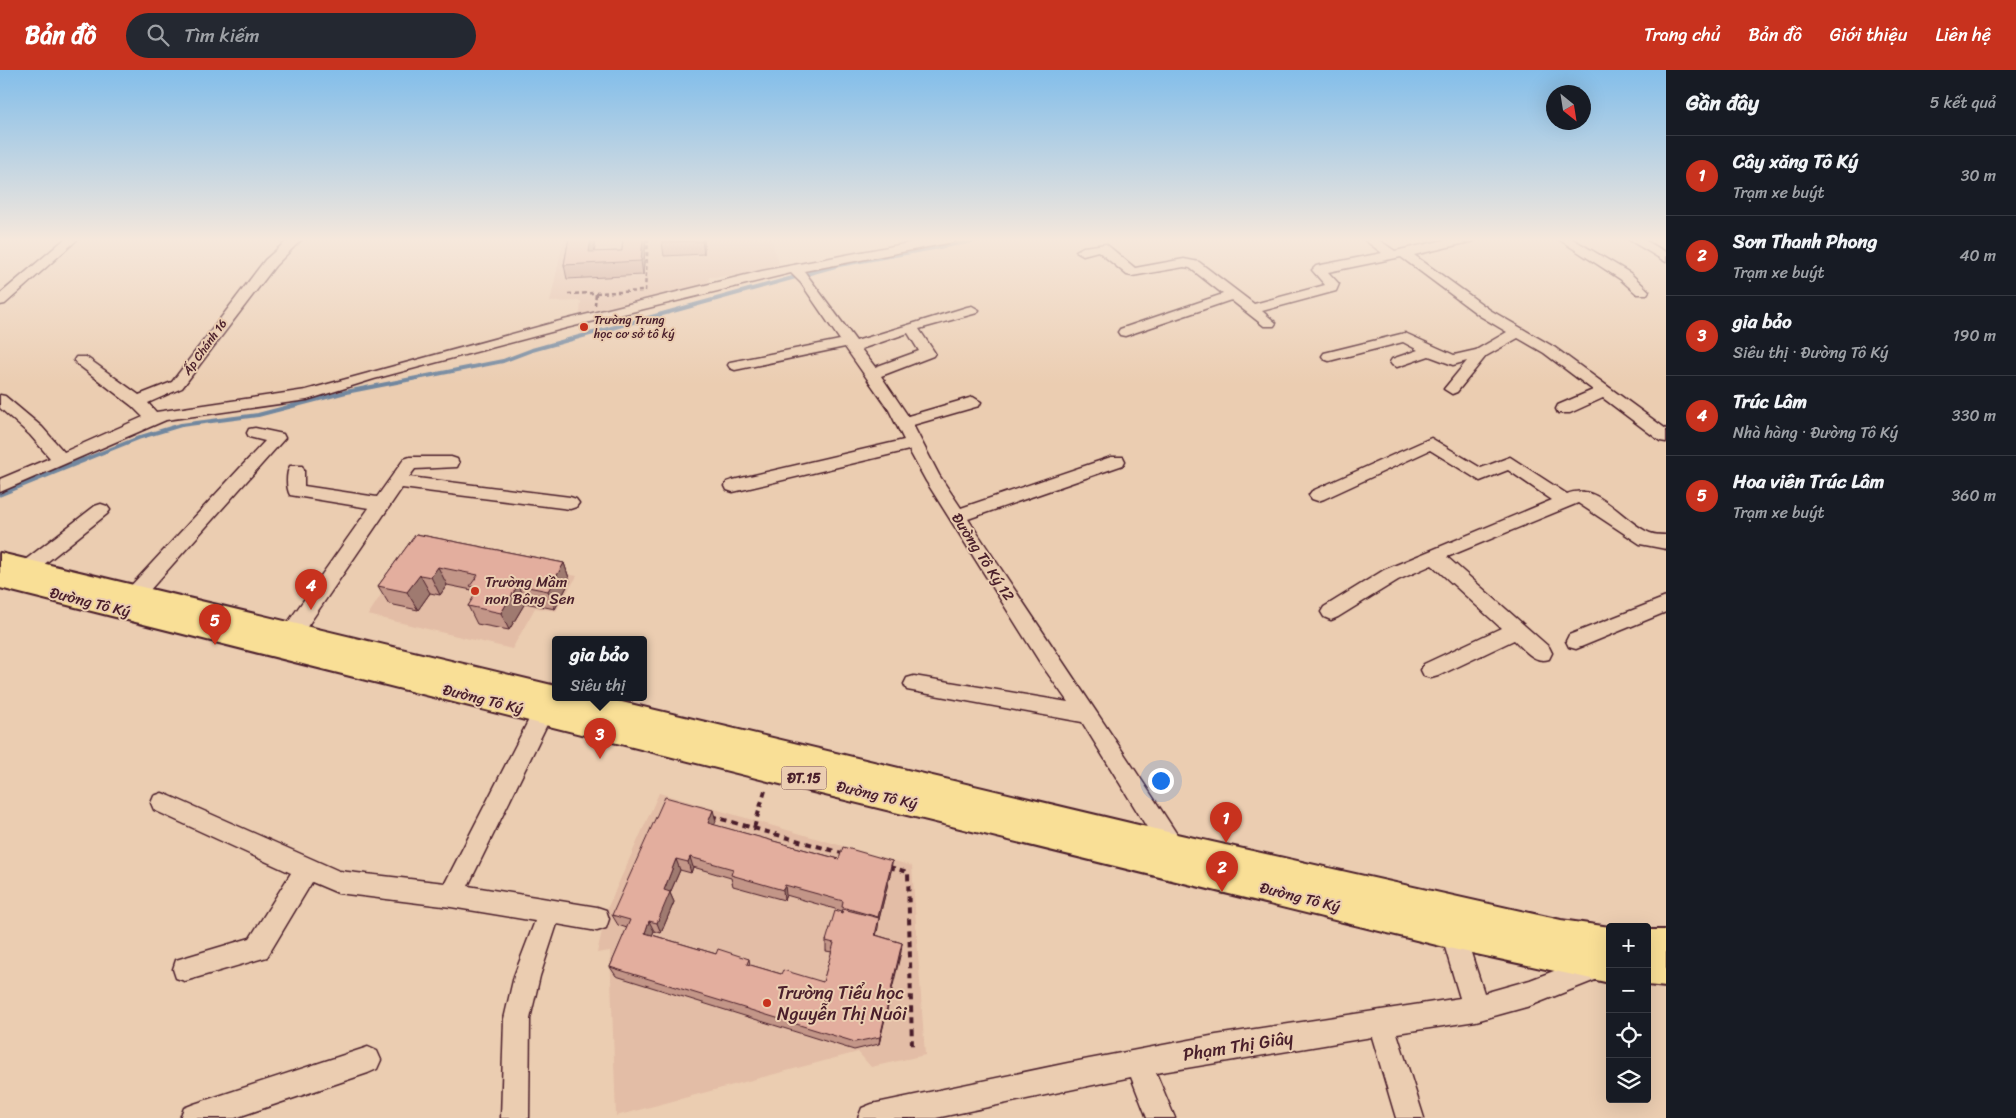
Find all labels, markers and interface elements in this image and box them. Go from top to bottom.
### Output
search box [126,13,476,58]
text: Bản đồ [25,14,96,56]
text: Tìm kiếm [184,19,259,52]
text: Trang chủ [1644,19,1720,51]
text: Bản đồ [1748,19,1802,51]
text: Giới thiệu [1830,19,1907,51]
text: Liên hệ [1935,19,1991,51]
icon: search [144,21,172,49]
text: Gần đây [1686,84,1759,122]
north arrow [1546,85,1591,130]
text: 5 kết quả [1930,88,1996,117]
text: Cây xăng Tô Ký [1733,145,1858,178]
text: 1 [1699,161,1705,190]
text: 30 m [1961,161,1996,190]
text: Trạm xe buýt [1733,178,1824,207]
text: Sơn Thanh Phong [1733,225,1877,258]
text: 2 [1697,241,1707,270]
text: 40 m [1959,241,1996,270]
text: Trạm xe buýt [1733,258,1824,287]
text: gia bảo [1733,305,1792,338]
place label: Trường Trung học cơ sở tô ký [593,309,675,345]
street label: Ấp Chánh 16 [176,314,233,381]
marker: Trường Trung học cơ sở tô ký [578,321,590,333]
text: 3 [1698,321,1706,350]
text: 190 m [1953,321,1996,350]
text: Siêu thị · Đường Tô Ký [1733,338,1888,367]
text: Trúc Lâm [1733,385,1807,418]
text: 4 [1697,401,1707,430]
text: 330 m [1952,401,1996,430]
text: Nhà hàng · Đường Tô Ký [1733,418,1898,447]
text: Hoa viên Trúc Lâm [1733,465,1884,498]
text: 5 [1697,481,1707,510]
text: 360 m [1952,481,1996,510]
text: Trạm xe buýt [1733,498,1824,527]
street label: Đường Tô Ký 12 [945,508,1022,607]
pin: 4 [295,569,327,610]
place label: Trường Mầm non Bông Sen [485,569,575,612]
street label: Đường Tô Ký [47,579,133,625]
marker: Trường Mầm non Bông Sen [469,585,481,597]
pin: 5 [199,604,231,645]
popup [552,636,647,701]
text: gia bảo [570,638,629,671]
text: Siêu thị [570,671,625,700]
street label: Đường Tô Ký [440,676,526,722]
pin: 3 [584,718,616,759]
road number: ĐT.15 [782,766,826,790]
your location [1148,768,1174,794]
street label: Đường Tô Ký [834,773,920,817]
pin: 1 [1210,802,1242,843]
pin: 2 [1206,851,1238,892]
street label: Đường Tô Ký [1257,874,1343,920]
map controls [1606,923,1651,1103]
button: + [1606,923,1651,968]
button: − [1606,968,1651,1013]
place label: Trường Tiểu học Nguyễn Thị Nuôi [777,977,908,1030]
marker: Trường Tiểu học Nguyễn Thị Nuôi [761,997,773,1009]
button: locate [1606,1013,1651,1058]
street label: Phạm Thị Giây [1180,1021,1296,1071]
button: layers [1606,1058,1651,1103]

